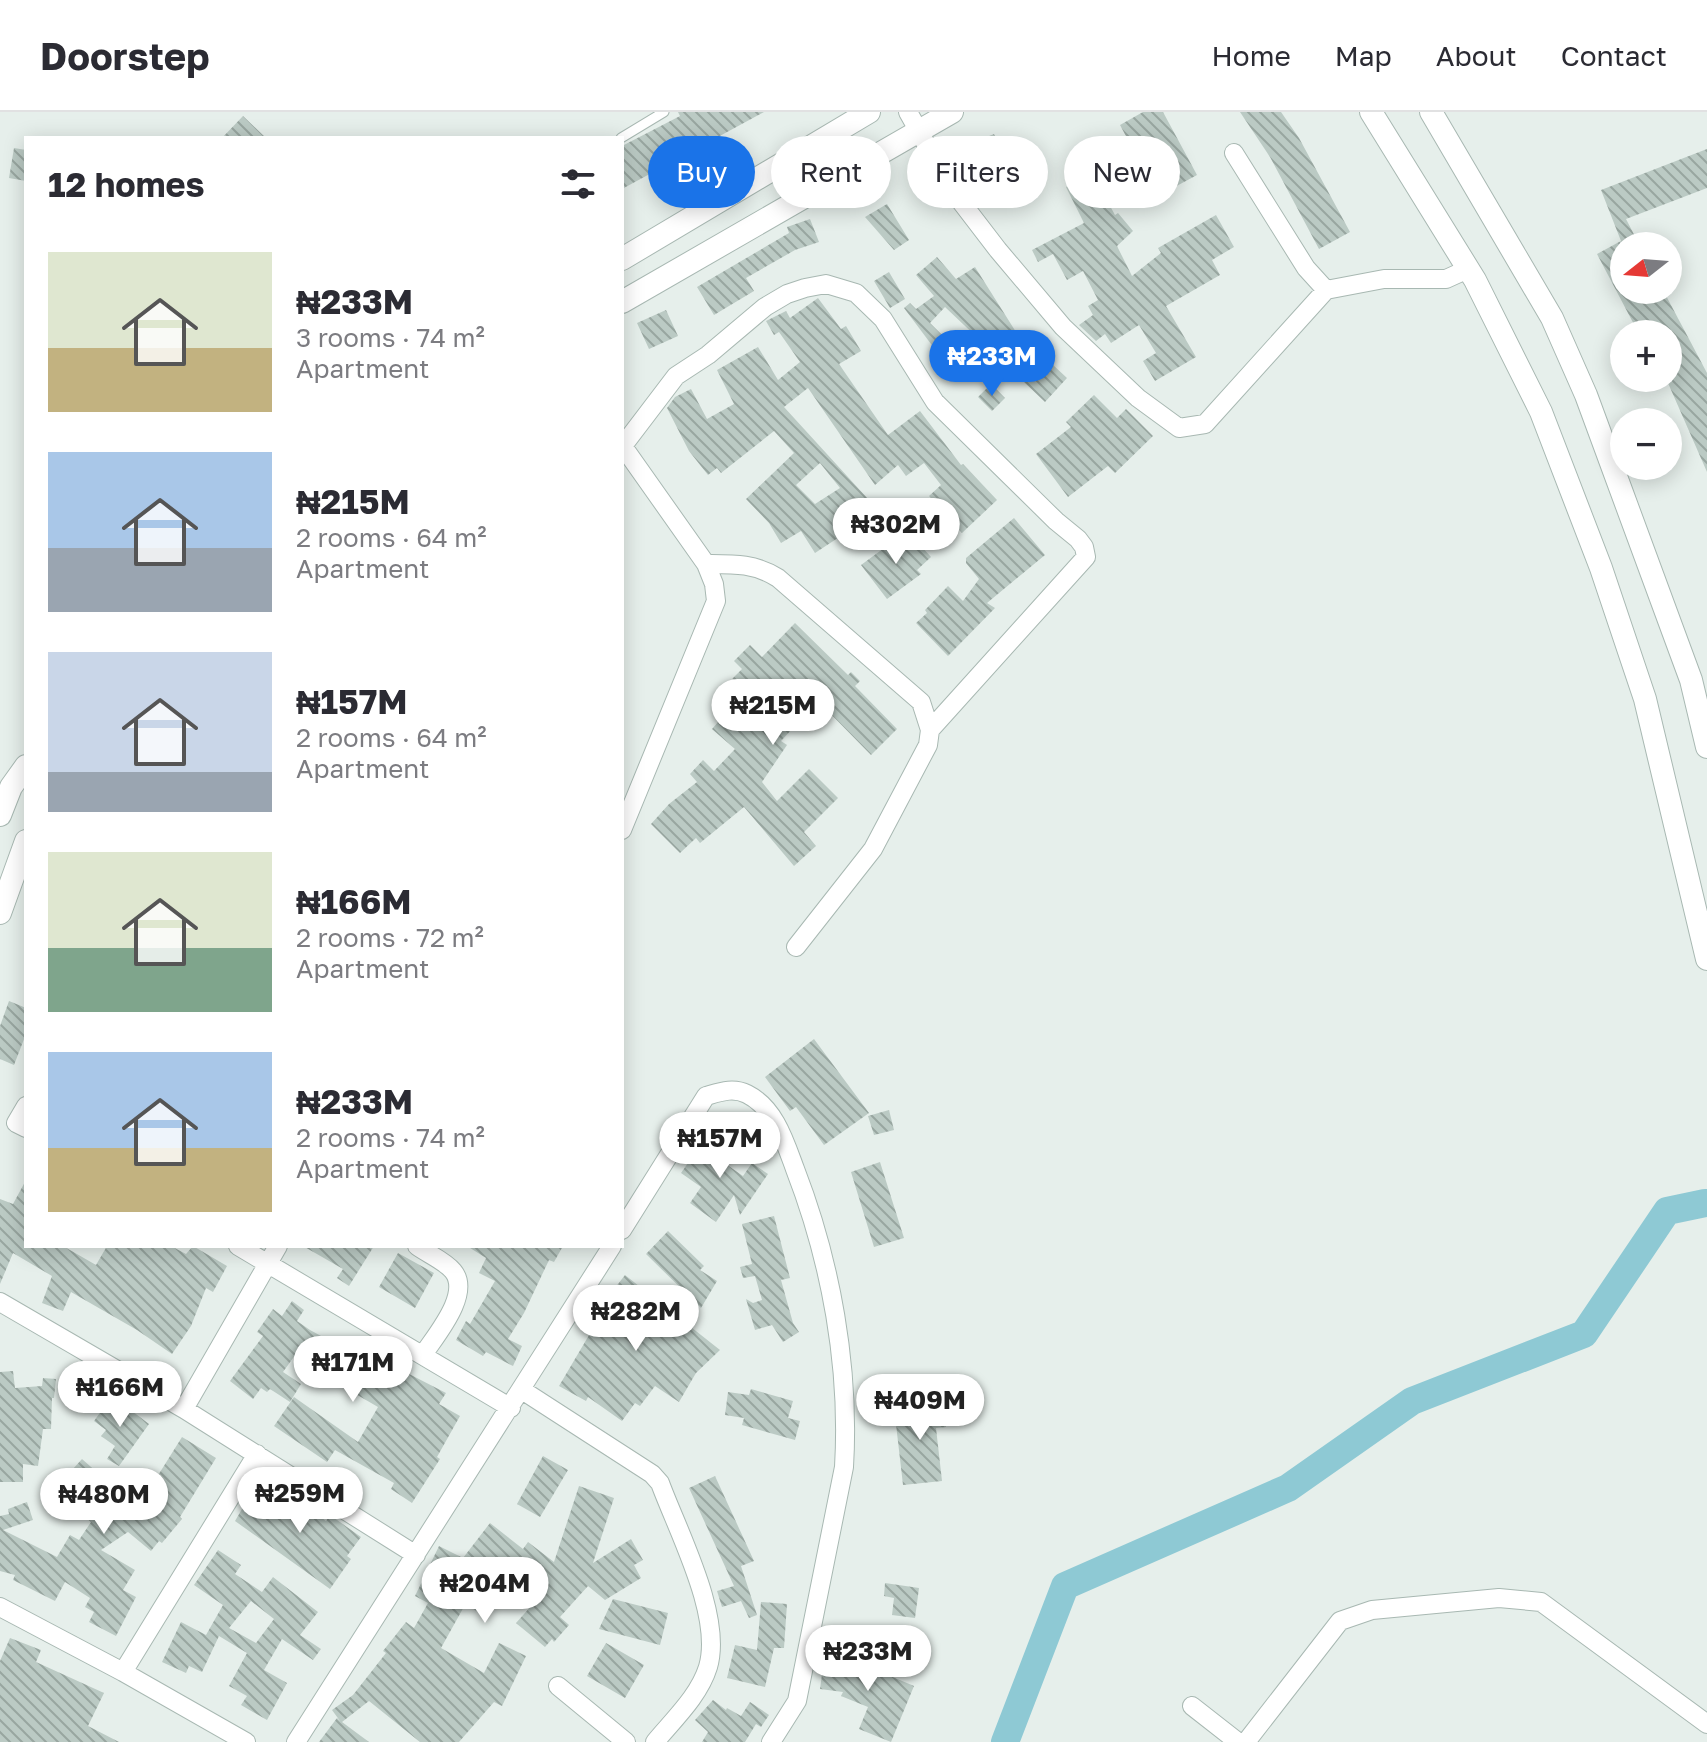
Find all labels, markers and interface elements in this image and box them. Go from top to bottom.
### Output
text: Doorstep [40,33,210,78]
text: Home [1212,39,1291,72]
text: Map [1335,39,1392,72]
text: About [1436,39,1517,72]
text: Contact [1561,39,1667,72]
chip: Buy [648,136,755,208]
chip: Rent [771,136,891,208]
chip: Filters [907,136,1048,208]
chip: New [1064,136,1180,208]
icon: filters [556,162,600,206]
text: 12 homes [48,164,205,204]
north arrow [1610,232,1682,304]
map controls [1610,232,1682,480]
text: ₦233M [296,281,413,321]
icon: home [112,284,208,380]
button: + [1610,320,1682,392]
text: 3 rooms · 74 m² [296,322,485,353]
pin: ₦233M [936,330,1048,398]
text: ₦233M [947,340,1037,371]
text: Apartment [296,353,429,384]
button: − [1610,408,1682,480]
text: ₦215M [296,481,410,521]
icon: home [112,484,208,580]
pin: ₦302M [840,498,952,566]
text: ₦302M [851,508,941,539]
text: 2 rooms · 64 m² [296,522,487,553]
text: Apartment [296,553,429,584]
pin: ₦215M [717,679,829,747]
text: ₦157M [296,681,408,721]
icon: home [112,684,208,780]
text: ₦215M [729,689,817,720]
text: 2 rooms · 64 m² [296,722,487,753]
text: Apartment [296,753,429,784]
text: ₦166M [296,881,412,921]
icon: home [112,884,208,980]
text: 2 rooms · 72 m² [296,922,484,953]
text: Apartment [296,953,429,984]
text: ₦233M [296,1081,413,1121]
icon: home [112,1084,208,1180]
pin: ₦157M [664,1112,776,1180]
text: 2 rooms · 74 m² [296,1122,485,1153]
text: ₦157M [677,1122,763,1153]
text: Apartment [296,1153,429,1184]
pin: ₦282M [580,1285,692,1353]
text: ₦282M [591,1295,681,1326]
pin: ₦171M [297,1336,409,1404]
text: ₦171M [312,1346,394,1377]
pin: ₦166M [64,1361,176,1429]
text: ₦166M [76,1371,164,1402]
pin: ₦409M [864,1374,976,1442]
text: ₦409M [874,1384,966,1415]
pin: ₦259M [244,1467,356,1535]
pin: ₦480M [48,1468,160,1536]
text: ₦259M [255,1477,345,1508]
text: ₦480M [58,1478,150,1509]
pin: ₦204M [429,1557,541,1625]
text: ₦204M [440,1567,530,1598]
pin: ₦233M [812,1625,924,1693]
text: ₦233M [823,1635,913,1666]

